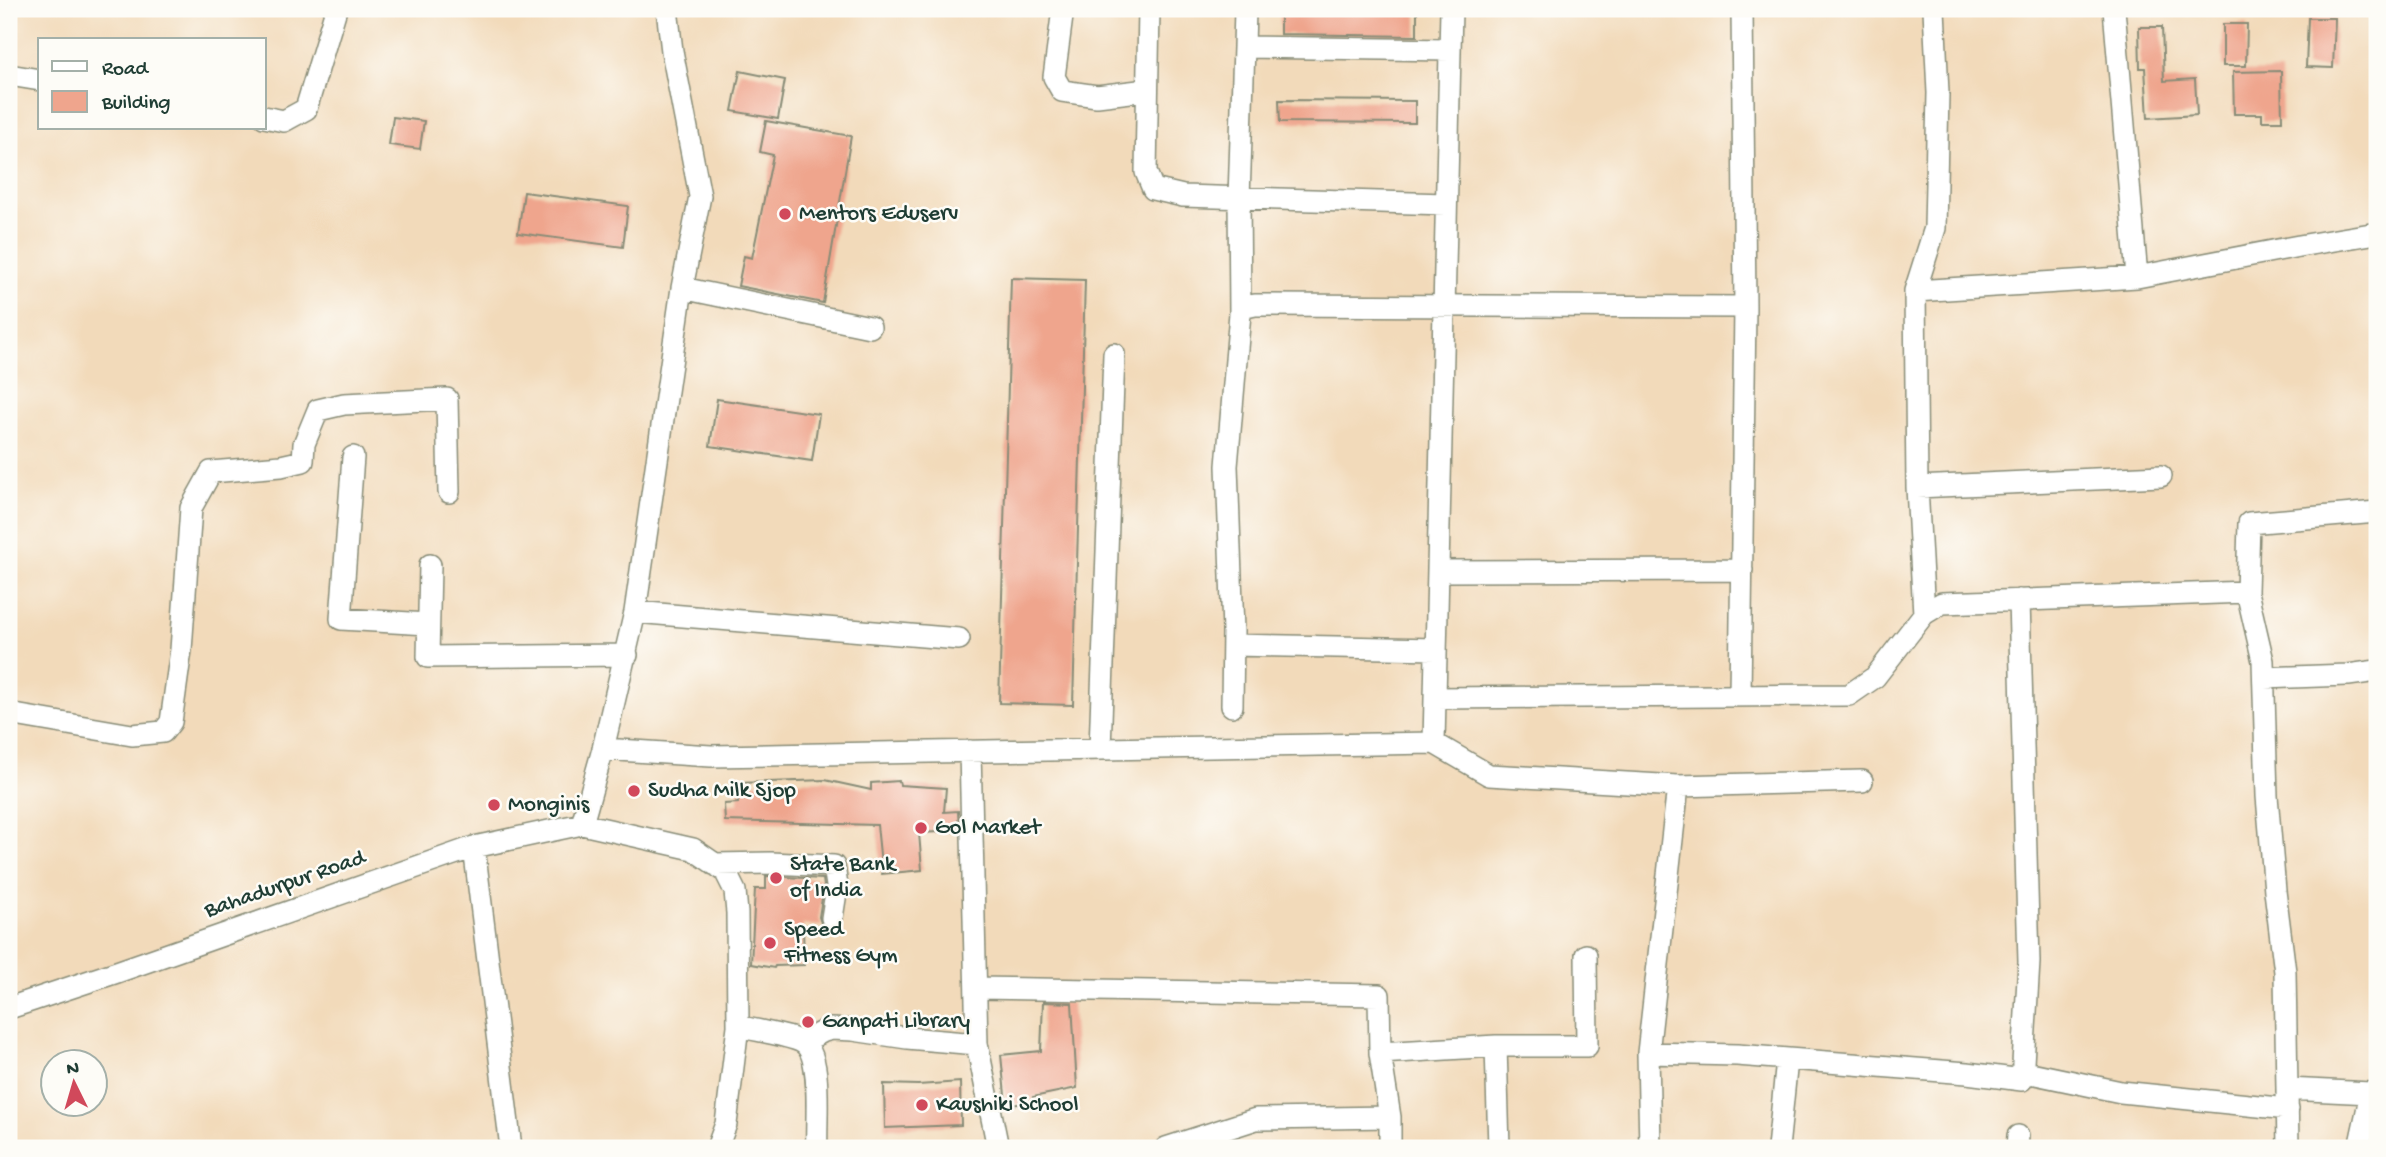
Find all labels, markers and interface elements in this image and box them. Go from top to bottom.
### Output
legend [38,38,266,130]
text: Road [102,58,150,83]
text: Building [101,92,171,117]
place label: Mentors Eduserv [799,201,958,228]
marker: Mentors Eduserv [777,206,793,222]
place label: Sudha Milk Sjop [648,778,796,805]
marker: Sudha Milk Sjop [626,783,642,799]
place label: Monginis [508,792,590,819]
marker: Monginis [486,797,502,813]
place label: Gol Market [935,815,1042,842]
marker: Gol Market [913,820,929,836]
street label: Bahadurpur Road [200,844,370,925]
place label: State Bank of India [790,852,898,905]
marker: State Bank of India [768,870,784,886]
place label: Speed Fitness Gym [783,917,898,970]
marker: Speed Fitness Gym [762,935,778,951]
place label: Ganpati Library [822,1009,970,1036]
marker: Ganpati Library [800,1014,816,1030]
north arrow [38,1048,108,1118]
text: N [66,1058,80,1082]
place label: Kaushiki School [936,1092,1079,1119]
marker: Kaushiki School [914,1097,930,1113]

